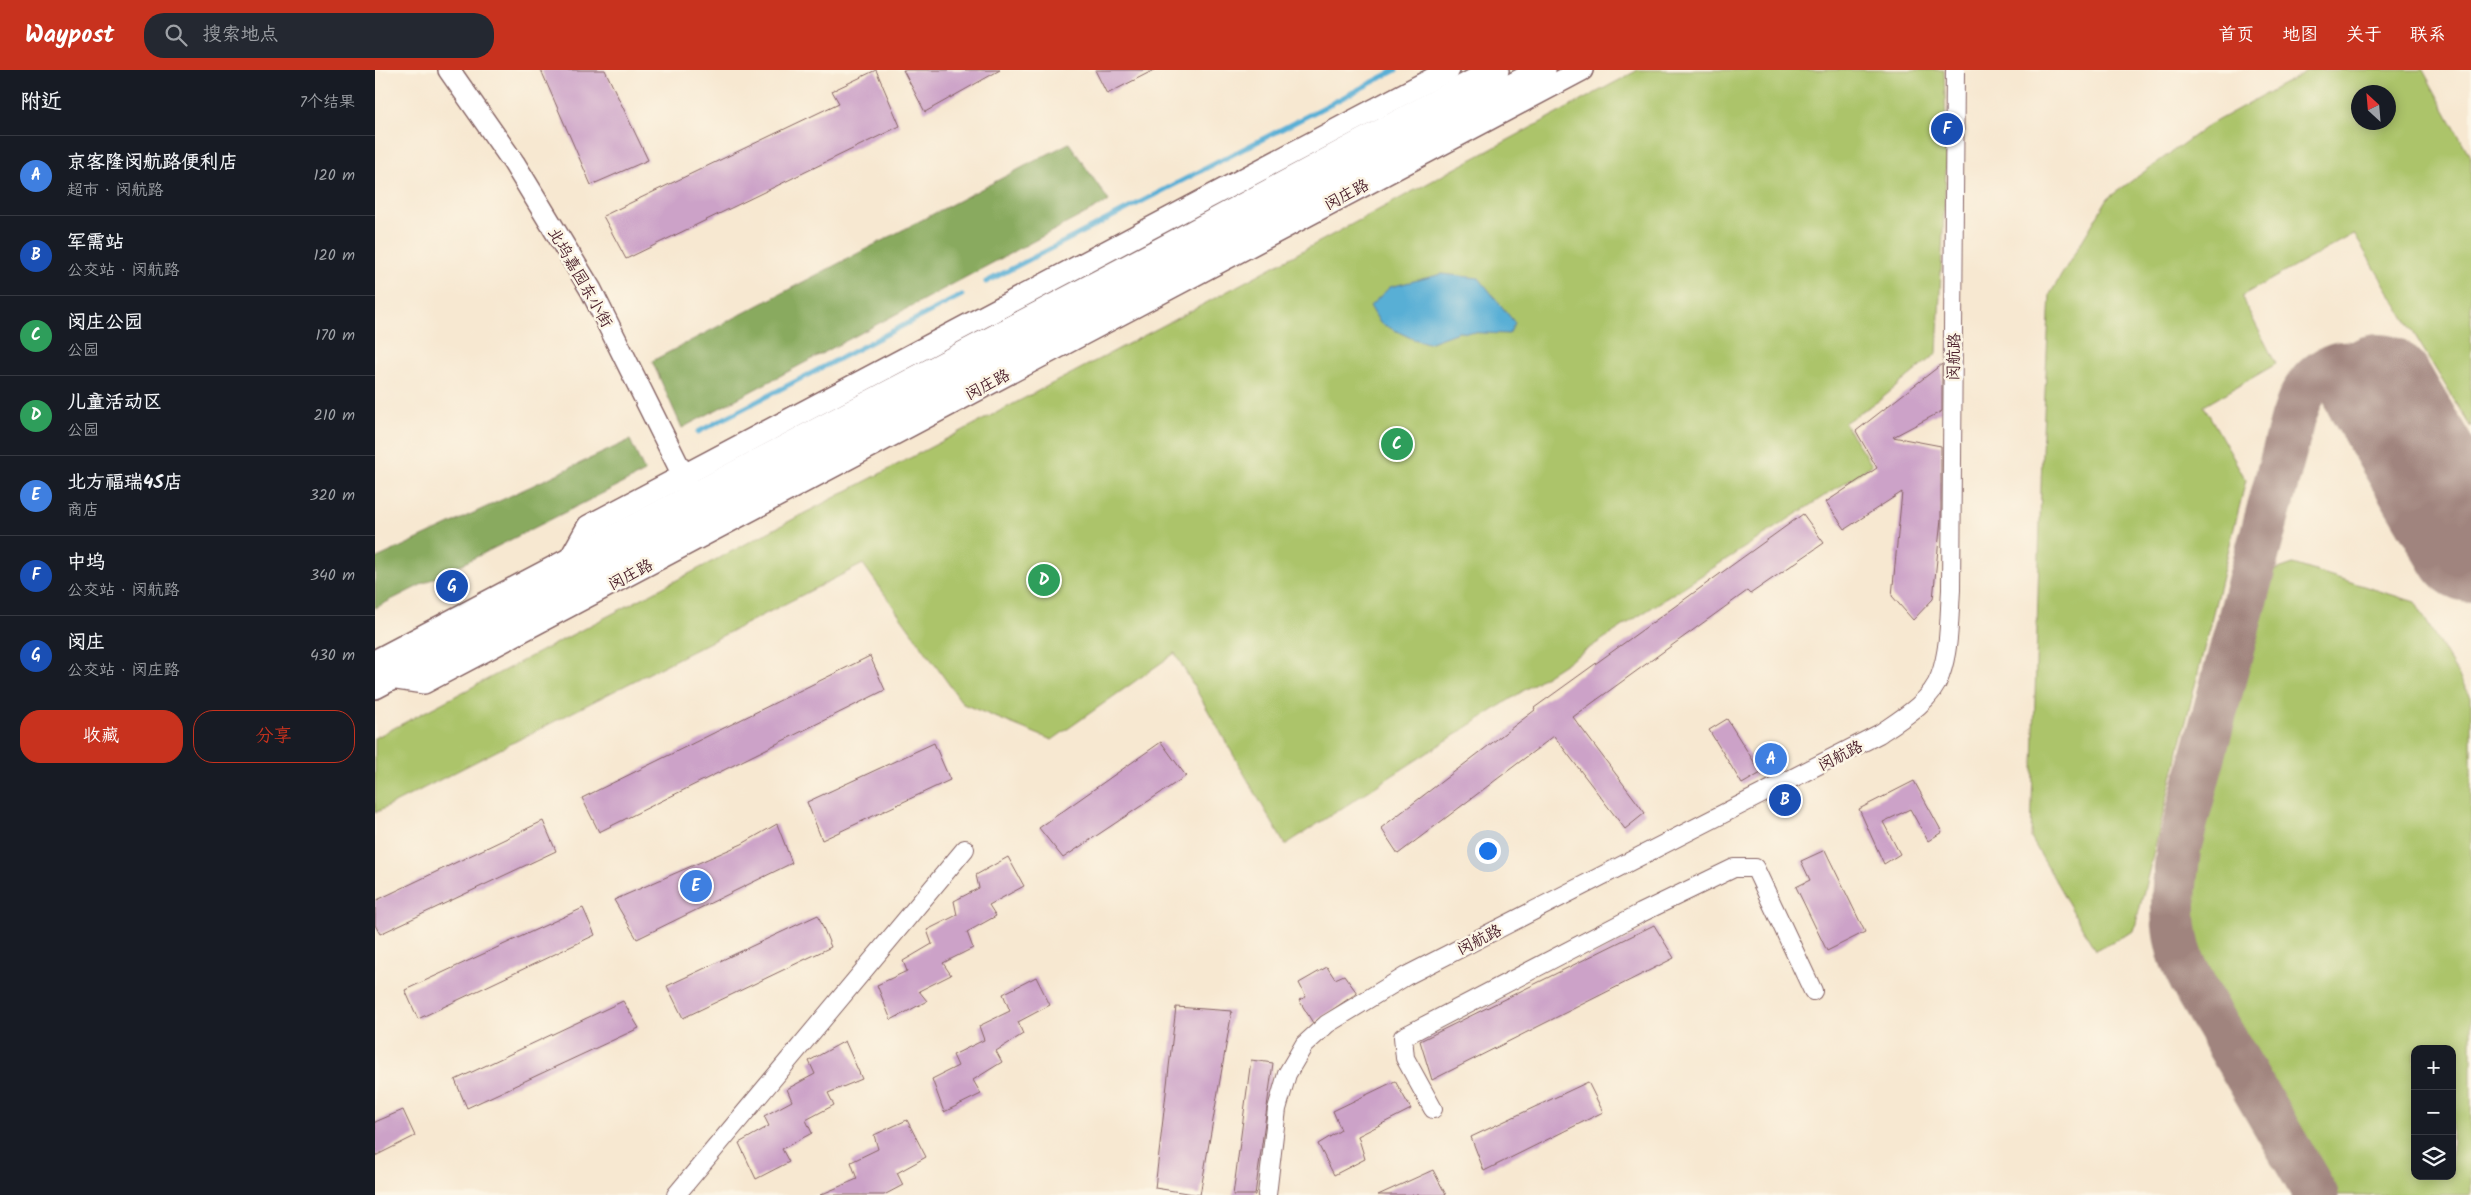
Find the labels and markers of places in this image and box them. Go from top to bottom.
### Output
pin: F [1931,110,1963,148]
pin: C [1381,425,1413,463]
pin: D [1028,561,1060,599]
pin: G [436,567,468,605]
pin: A [1755,740,1787,778]
pin: B [1769,781,1801,819]
pin: E [680,867,712,905]

